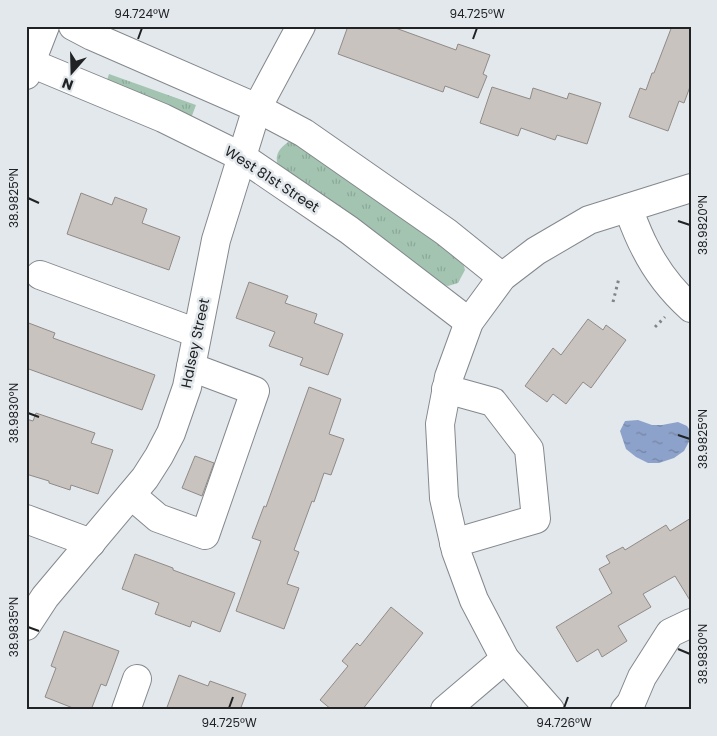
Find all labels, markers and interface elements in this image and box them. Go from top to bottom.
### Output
text: 94.724°W [114,5,170,22]
text: 94.725°W [449,5,505,22]
north arrow [48,48,98,98]
text: N [59,73,76,95]
street label: West 81st Street [221,141,323,217]
text: 38.9825°N [5,168,22,228]
text: 38.9820°N [694,195,711,255]
street label: Halsey Street [176,296,214,390]
text: 38.9830°N [5,383,22,443]
text: 38.9825°N [694,409,711,469]
text: 38.9835°N [5,597,22,657]
text: 38.9830°N [694,624,711,684]
text: 94.725°W [201,714,257,731]
text: 94.726°W [536,714,592,731]

